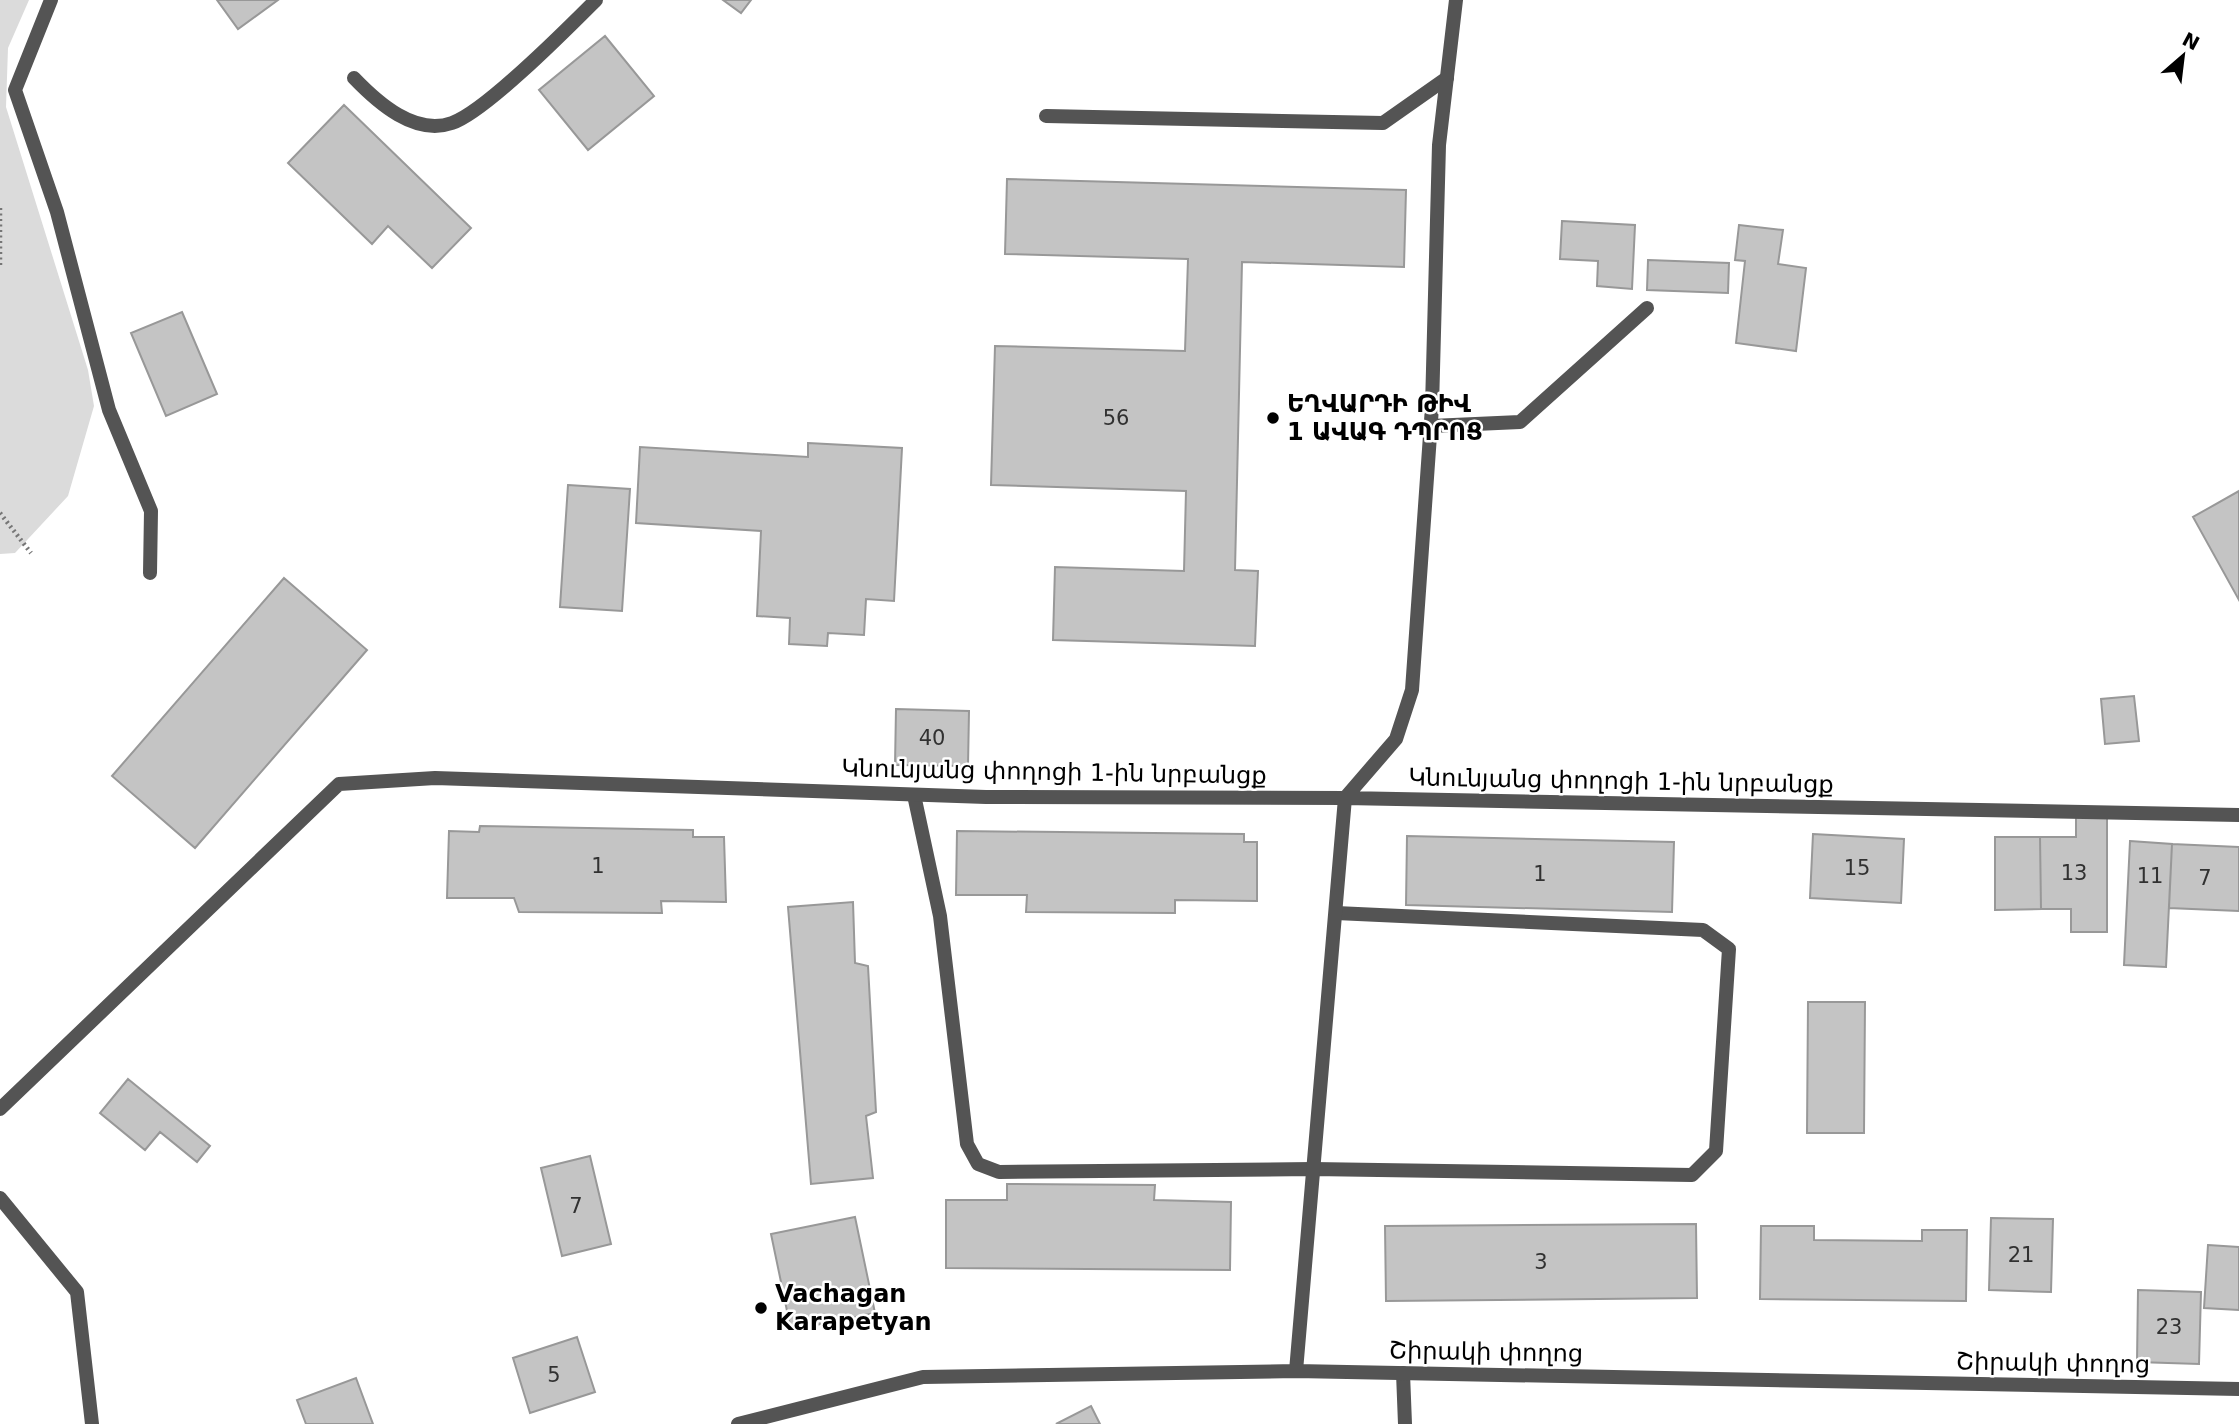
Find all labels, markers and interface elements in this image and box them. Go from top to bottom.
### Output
north arrow [2148,21,2218,91]
text: N [2179,28,2203,54]
place label: ԵՂՎԱՐԴԻ ԹԻՎ 1 ԱՎԱԳ ԴՊՐՈՑ [1287,390,1483,446]
house number: 56 [1103,406,1129,430]
marker: ԵՂՎԱՐԴԻ ԹԻՎ 1 ԱՎԱԳ ԴՊՐՈՑ [1265,410,1281,426]
house number: 40 [919,726,945,750]
street label: Կնունյանց փողոցի 1-ին նրբանցք [841,754,1267,790]
street label: Կնունյանց փողոցի 1-ին նրբանցք [1408,763,1834,799]
house number: 1 [591,854,605,878]
house number: 15 [1844,856,1870,880]
house number: 13 [2061,861,2087,885]
house number: 1 [1533,862,1547,886]
house number: 11 [2137,864,2163,888]
house number: 7 [2198,866,2212,890]
house number: 7 [569,1194,583,1218]
house number: 21 [2008,1243,2034,1267]
house number: 3 [1534,1250,1548,1274]
place label: Vachagan Karapetyan [775,1280,932,1336]
marker: Vachagan Karapetyan [753,1300,769,1316]
house number: 23 [2156,1315,2182,1339]
street label: Շիրակի փողոց [1389,1336,1583,1368]
street label: Շիրակի փողոց [1956,1347,2150,1379]
house number: 5 [547,1363,561,1387]

